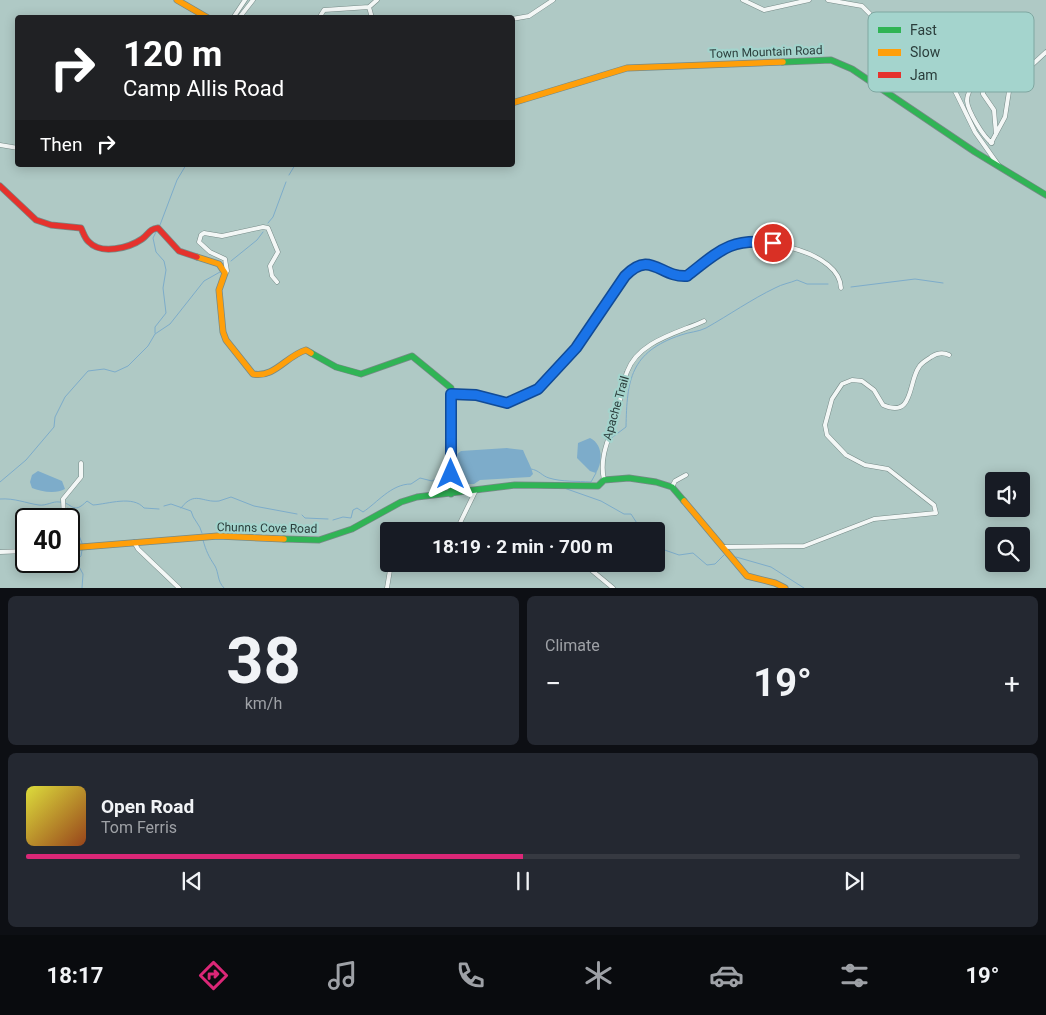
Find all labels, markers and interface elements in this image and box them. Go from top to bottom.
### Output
legend [868,12,1034,92]
text: Fast [910,22,937,38]
text: 120 m [123,34,222,75]
icon: right [40,35,105,100]
street label: Town Mountain Road [709,43,823,61]
text: Slow [910,44,941,60]
text: Jam [910,67,938,83]
text: Camp Allis Road [123,76,284,101]
icon: right [92,130,120,158]
text: Then [40,133,82,156]
pin [752,222,794,264]
icon: arrive [759,229,787,257]
street label: Apache Trail [600,374,632,442]
position arrow [424,447,476,499]
map controls [985,472,1030,572]
button: sound [985,472,1030,517]
speed limit sign: 40 [15,508,80,573]
street label: Chunns Cove Road [217,520,317,536]
button: search [985,527,1030,572]
text: 18:19 · 2 min · 700 m [432,535,613,558]
text: 38 [226,623,301,699]
text: Climate [545,636,600,655]
text: 19° [753,661,812,705]
text: − [545,667,561,700]
text: + [1004,667,1020,700]
text: km/h [245,694,282,713]
text: Open Road [101,795,194,818]
text: Tom Ferris [101,818,177,837]
icon: previous [178,867,206,895]
icon: pause [509,867,537,895]
icon: next [840,867,868,895]
icon: directions [196,958,231,993]
icon: music [325,958,360,993]
icon: phone [453,958,488,993]
icon: climate [581,958,616,993]
icon: car [709,958,744,993]
icon: filters [837,958,872,993]
text: 18:17 [47,963,103,988]
text: 19° [965,963,999,988]

